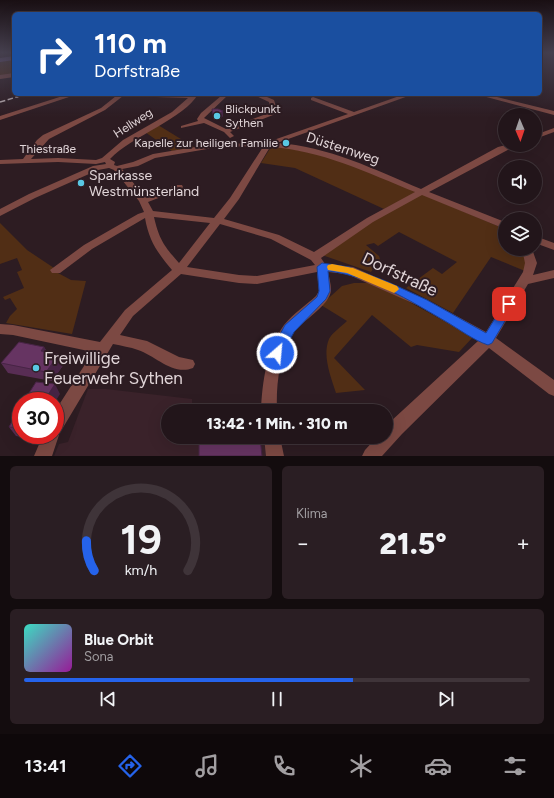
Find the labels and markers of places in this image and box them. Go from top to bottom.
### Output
place label: Blickpunkt Sythen [225,102,281,130]
marker: Blickpunkt Sythen [212,111,222,121]
place label: Kapelle zur heiligen Familie [134,136,278,150]
marker: Kapelle zur heiligen Familie [281,138,291,148]
place label: Sparkasse Westmünsterland [89,167,199,200]
marker: Sparkasse Westmünsterland [76,178,86,188]
pin [492,287,526,321]
place label: Freiwillige Feuerwehr Sythen [44,348,183,388]
marker: Freiwillige Feuerwehr Sythen [31,363,41,373]

